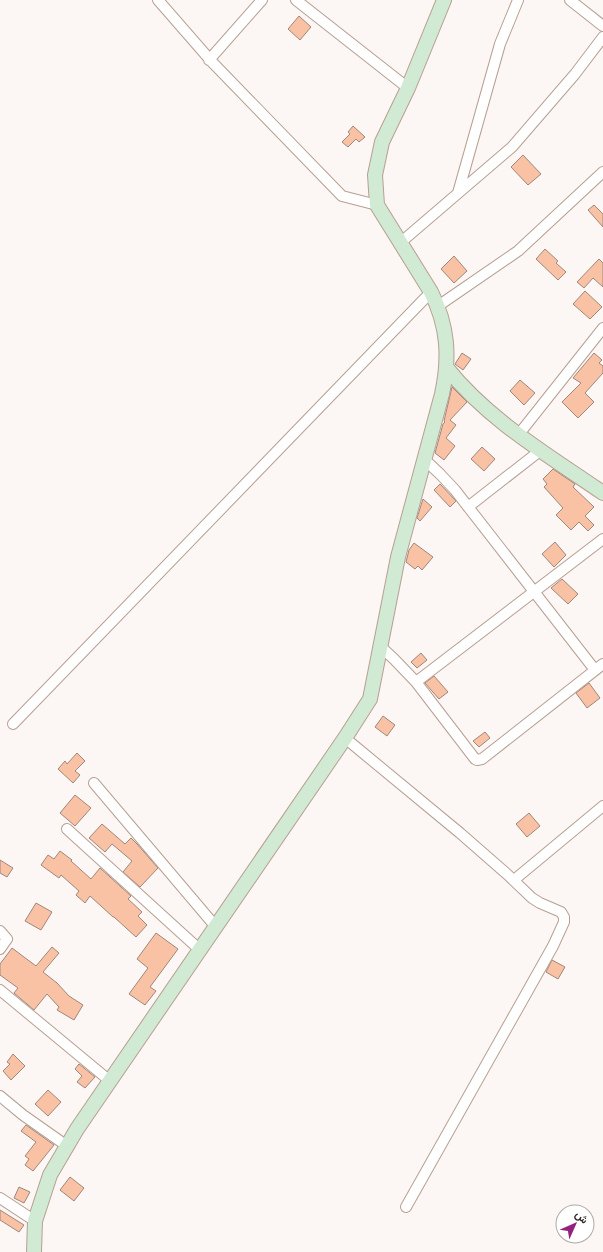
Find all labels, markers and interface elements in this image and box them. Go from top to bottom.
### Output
north arrow [555,1204,595,1244]
text: ش [572,1207,592,1227]

